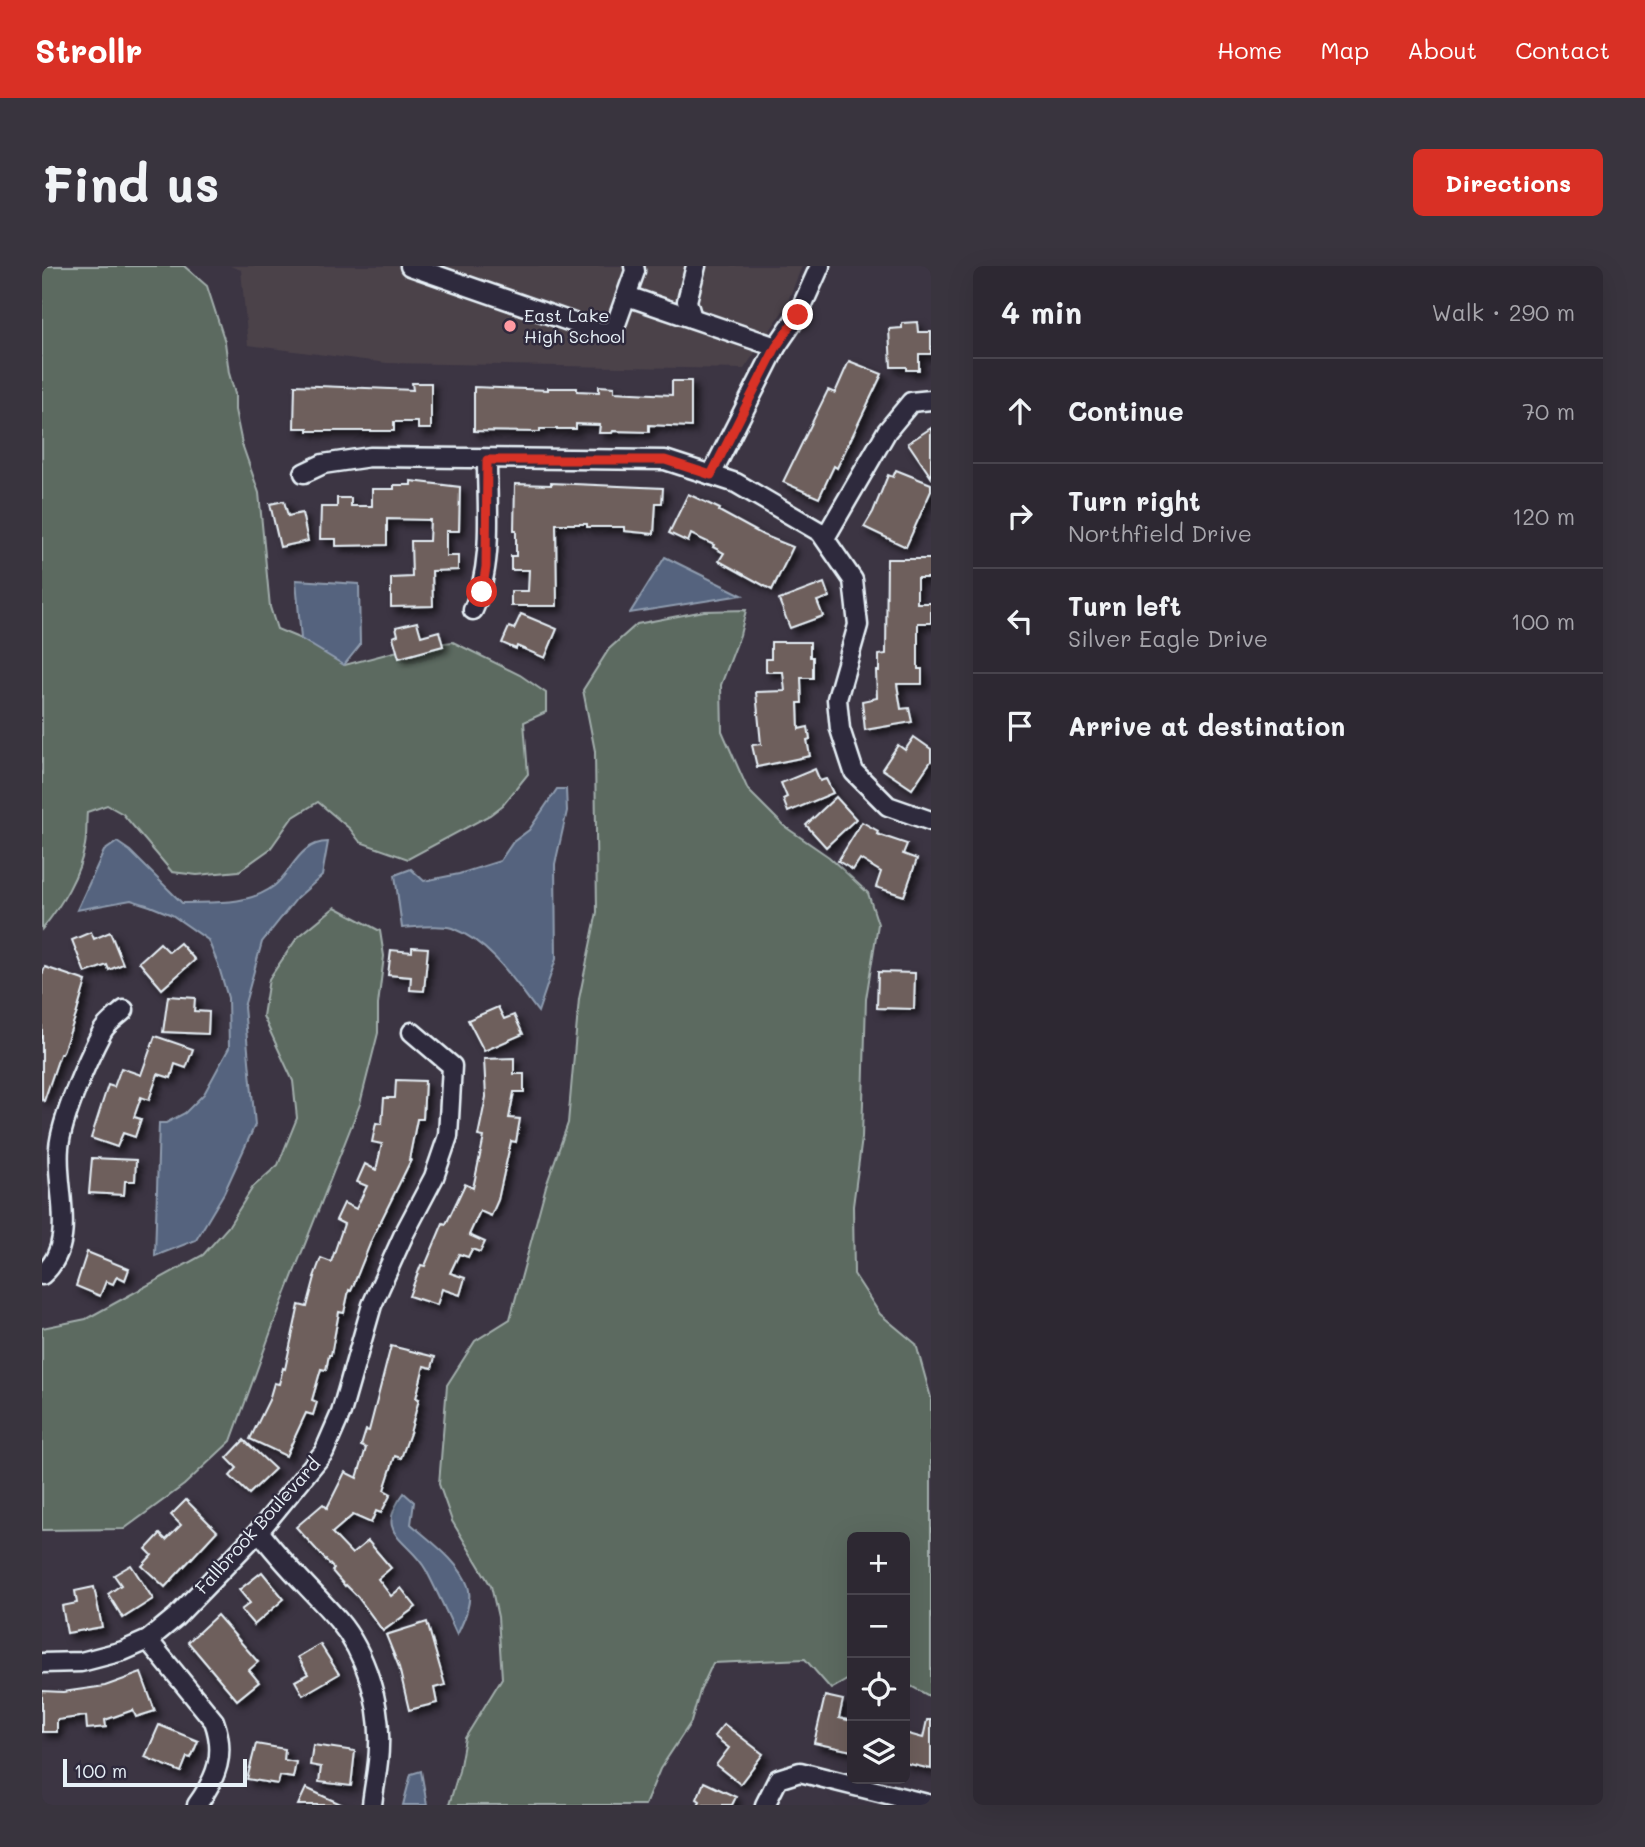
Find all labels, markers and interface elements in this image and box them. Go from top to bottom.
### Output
text: Strollr [35,28,143,71]
text: Home [1217,34,1282,65]
text: Map [1320,34,1369,65]
text: About [1407,34,1477,65]
text: Contact [1515,34,1610,65]
button: Directions [1413,149,1603,216]
text: Find us [42,151,220,214]
text: 4 min [1001,292,1082,332]
text: Walk · 290 m [1431,297,1575,327]
route end [782,299,813,330]
place label: East Lake High School [524,303,625,348]
marker: East Lake High School [502,318,518,334]
icon: ahead [1001,392,1039,430]
text: Continue [1068,394,1184,428]
text: 70 m [1522,396,1575,426]
text: Turn right [1068,484,1201,518]
icon: right [1001,497,1039,535]
text: 120 m [1512,501,1575,531]
text: Northfield Drive [1068,518,1252,548]
route start [466,576,497,607]
text: Turn left [1068,589,1181,623]
icon: left [1001,602,1039,640]
text: 100 m [1511,606,1575,636]
text: Silver Eagle Drive [1068,623,1268,653]
icon: arrive [1001,707,1039,745]
text: Arrive at destination [1068,709,1345,743]
street label: Fallbrook Boulevard [189,1452,325,1599]
map controls [847,1532,910,1784]
button: + [847,1532,910,1595]
button: − [847,1595,910,1658]
button: locate [847,1658,910,1721]
button: layers [847,1721,910,1784]
scale bar [63,1756,247,1788]
text: 100 m [74,1758,127,1783]

